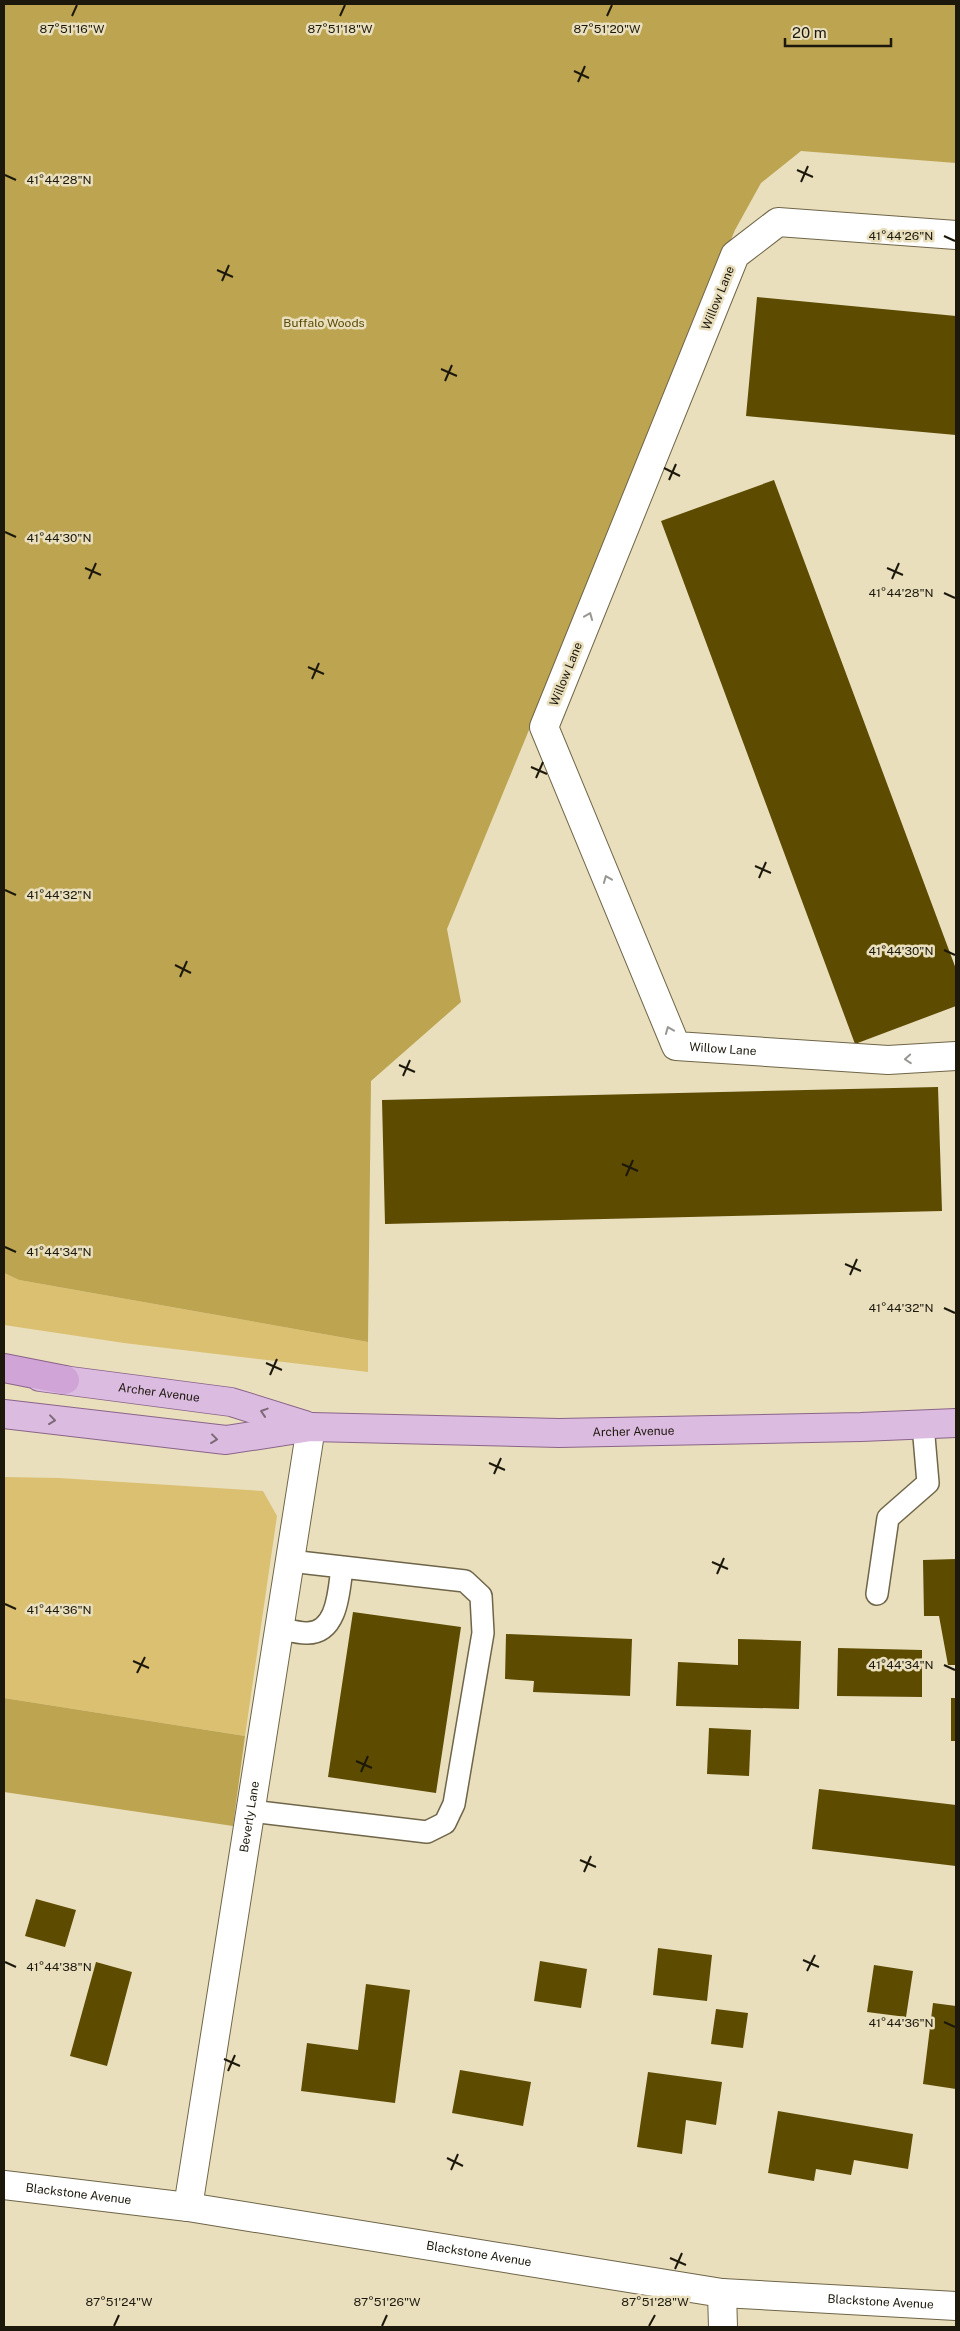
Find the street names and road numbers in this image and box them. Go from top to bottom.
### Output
street label: Willow Lane [699,264,737,332]
street label: Willow Lane [547,640,585,708]
street label: Willow Lane [689,1040,757,1058]
street label: Archer Avenue [117,1380,201,1405]
street label: Archer Avenue [592,1424,675,1439]
street label: Beverly Lane [237,1780,262,1854]
street label: Blackstone Avenue [25,2181,132,2207]
street label: Blackstone Avenue [425,2238,533,2269]
street label: Blackstone Avenue [827,2292,934,2312]

